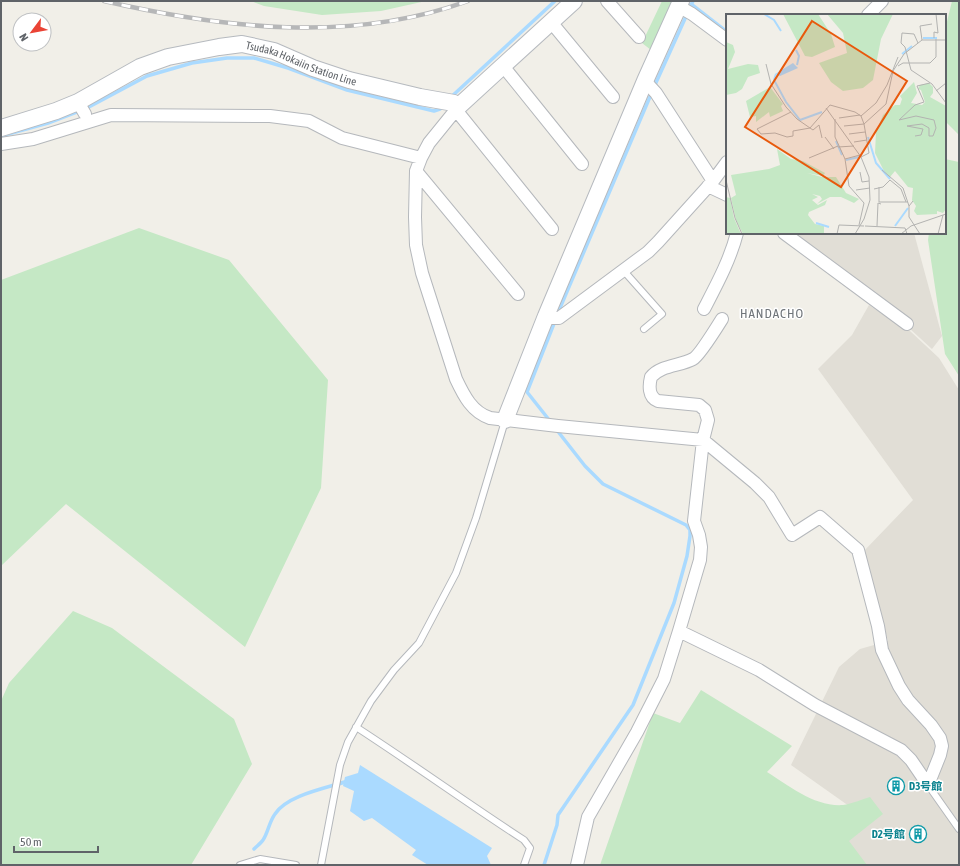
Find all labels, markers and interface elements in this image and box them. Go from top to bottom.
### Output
north arrow [12,12,52,52]
inset map [726,14,946,234]
text: N [17,31,30,43]
street label: Tsudaka Hokaiin Station Line [245,39,358,88]
district label: HANDACHO [740,306,804,321]
building icon: D3号館 [886,776,906,796]
place label: D3号館 [909,780,942,792]
building icon: D2号館 [908,824,928,844]
scale bar [14,828,98,854]
place label: D2号館 [872,828,905,840]
text: 50 m [20,835,42,849]

